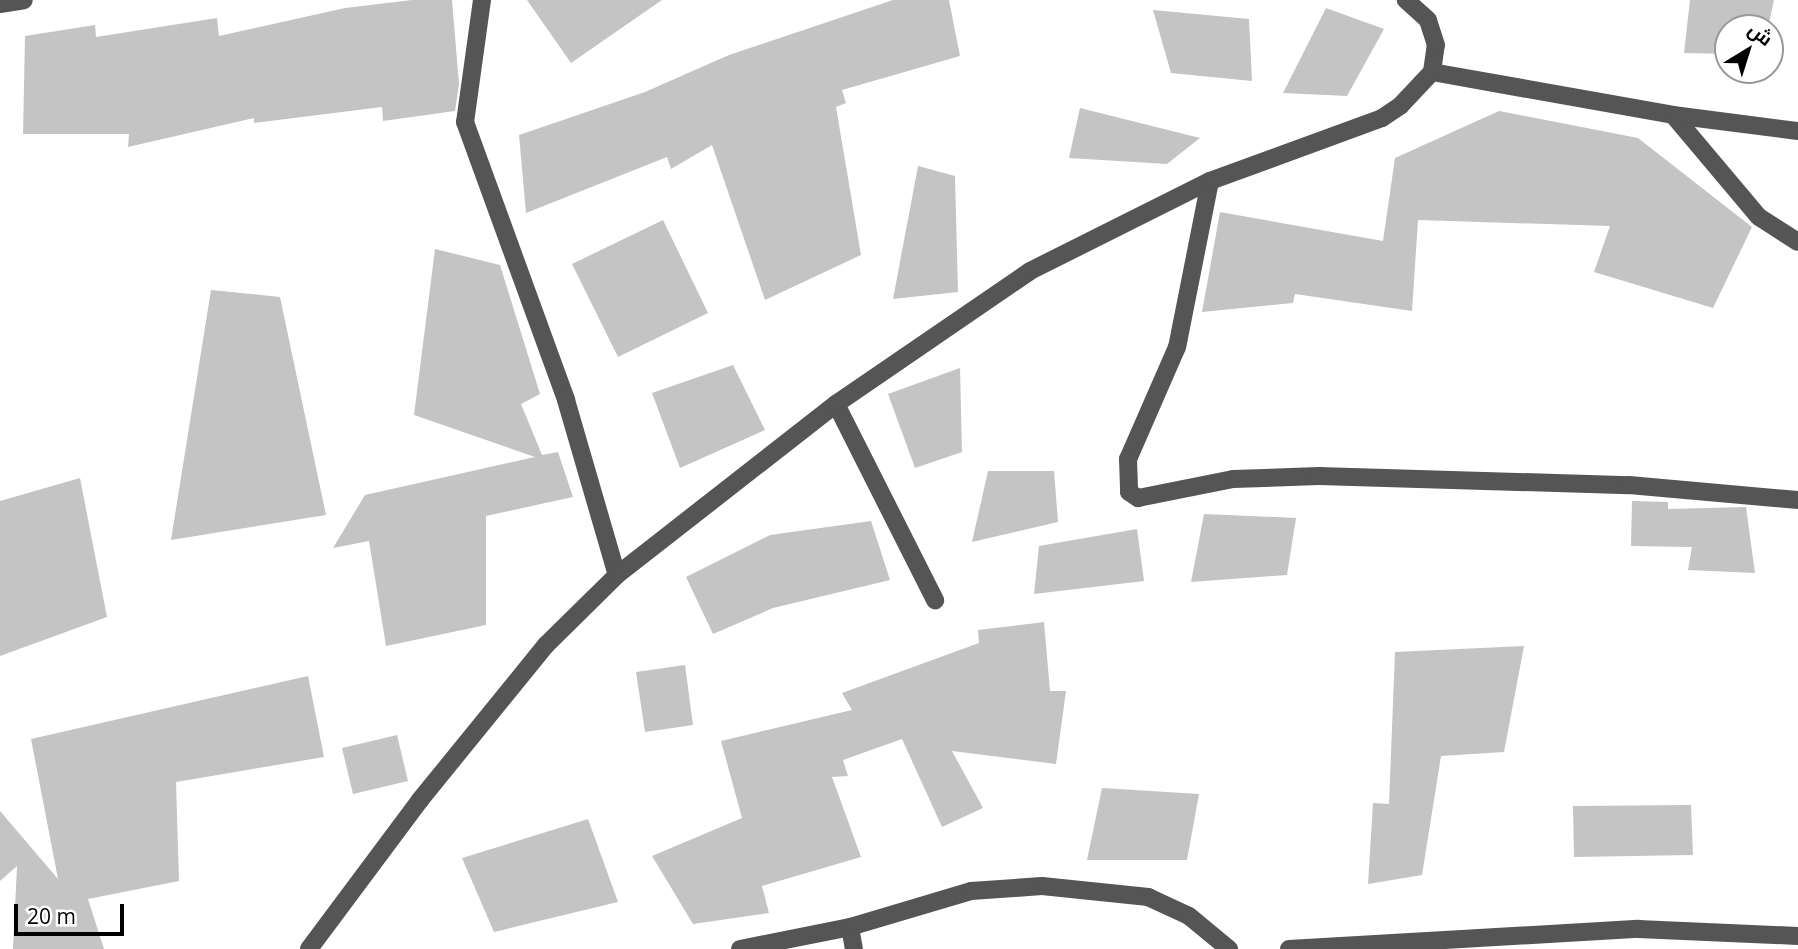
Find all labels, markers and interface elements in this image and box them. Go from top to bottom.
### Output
north arrow [1714,14,1784,84]
text: ش [1743,16,1778,52]
scale bar [18,890,128,934]
text: 20 m [27,902,76,930]

